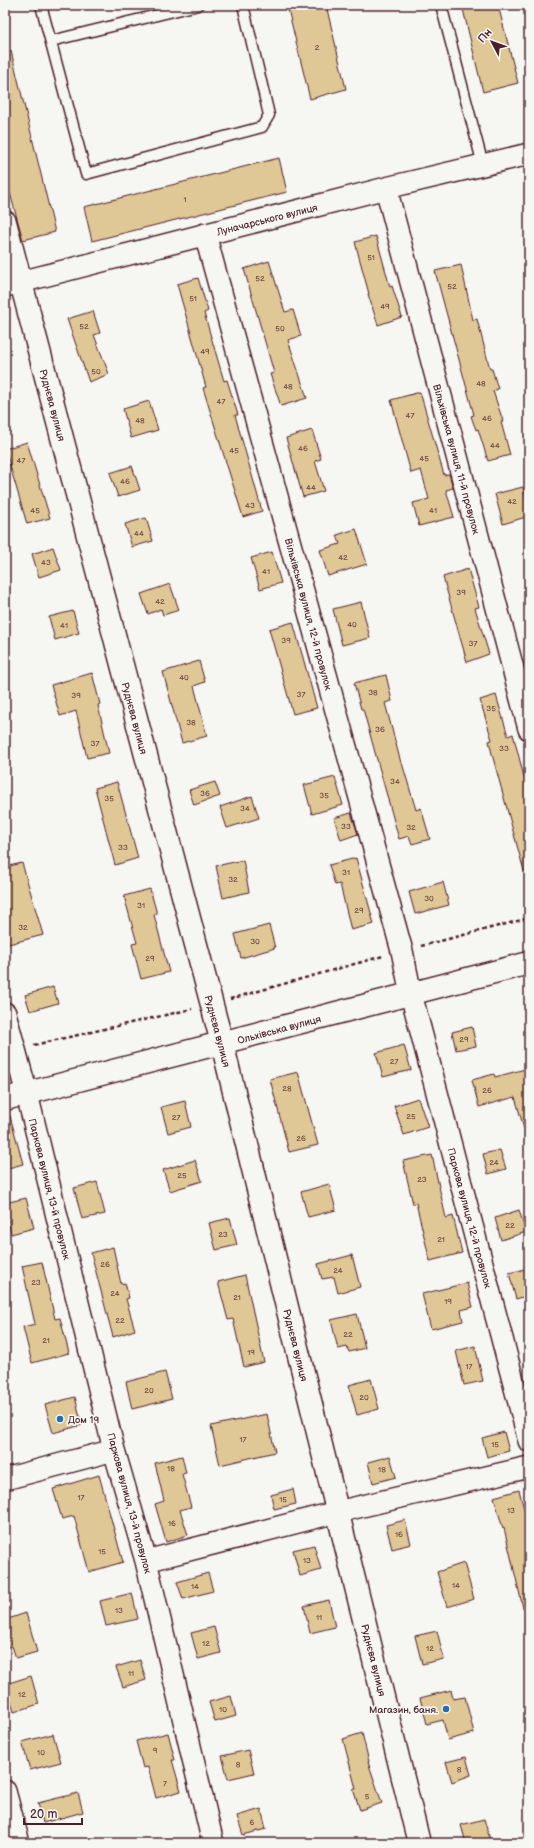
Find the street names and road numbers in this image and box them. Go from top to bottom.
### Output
street label: Луначарського вулиця [215,202,319,239]
street label: Руднєва вулиця [37,368,68,443]
street label: Вільхівська вулиця, 11-й провулок [430,383,482,536]
street label: Вільхівська вулиця, 12-й провулок [282,537,334,692]
street label: Руднєва вулиця [119,681,150,756]
street label: Руднєва вулиця [202,994,233,1069]
street label: Ольхівська вулиця [236,1013,323,1047]
street label: Паркова вулиця, 13-й провулок [26,1117,73,1262]
street label: Паркова вулиця, 12-й провулок [444,1147,494,1290]
street label: Руднєва вулиця [280,1308,310,1383]
street label: Паркова вулиця, 13-й провулок [104,1432,154,1576]
street label: Руднєва вулиця [358,1623,388,1698]

